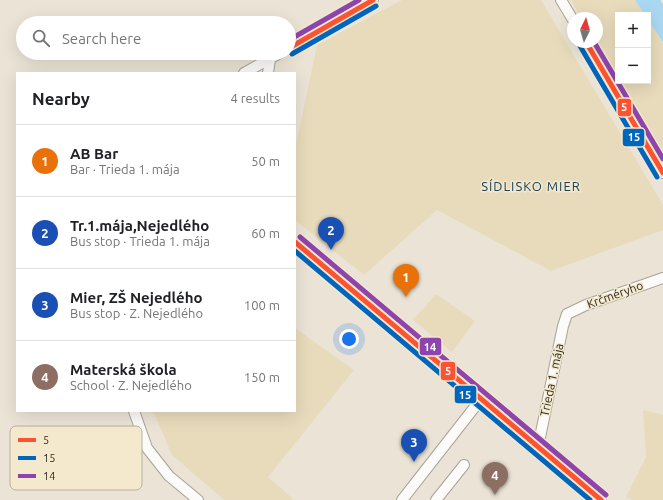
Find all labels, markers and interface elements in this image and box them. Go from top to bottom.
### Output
north arrow [567,12,603,48]
map controls [615,12,651,84]
button: + [615,12,651,48]
search box [16,16,296,60]
icon: search [30,27,52,49]
text: Search here [62,30,141,47]
button: − [615,48,651,84]
text: Nearby [32,89,90,108]
text: 4 results [230,91,280,105]
line badge: 5 [617,98,632,117]
text: 5 [621,101,627,113]
line badge: 15 [622,128,645,147]
text: 15 [628,131,640,143]
text: AB Bar [70,145,118,162]
text: 1 [41,154,49,168]
text: 50 m [251,154,280,168]
text: Bar · Trieda 1. mája [70,162,180,176]
district label: SÍDLISKO MIER [481,178,581,193]
text: Tr.1.mája,Nejedlého [70,217,209,234]
pin: 2 [318,217,344,250]
text: 2 [41,226,49,240]
text: 60 m [251,226,280,240]
text: Bus stop · Trieda 1. mája [70,234,210,248]
pin: 1 [393,264,419,297]
street label: Krčméryho [585,278,645,311]
text: Mier, ZŠ Nejedlého [70,289,203,306]
text: 3 [41,298,49,312]
text: 100 m [244,298,280,312]
text: Bus stop · Z. Nejedlého [70,306,203,320]
your location [339,329,359,349]
line badge: 14 [419,337,442,356]
text: 14 [424,341,436,353]
street label: Trieda 1. mája [537,342,566,418]
text: Materská škola [70,361,177,378]
line badge: 5 [440,361,456,381]
text: 5 [445,365,451,377]
text: 4 [41,370,49,384]
text: 150 m [244,370,280,384]
text: School · Z. Nejedlého [70,378,192,392]
line badge: 15 [454,385,477,404]
text: 15 [459,389,471,401]
legend [10,426,142,490]
pin: 3 [401,429,427,462]
text: 5 [43,434,49,446]
text: 15 [43,452,55,464]
pin: 4 [482,462,508,495]
text: 14 [43,470,55,482]

